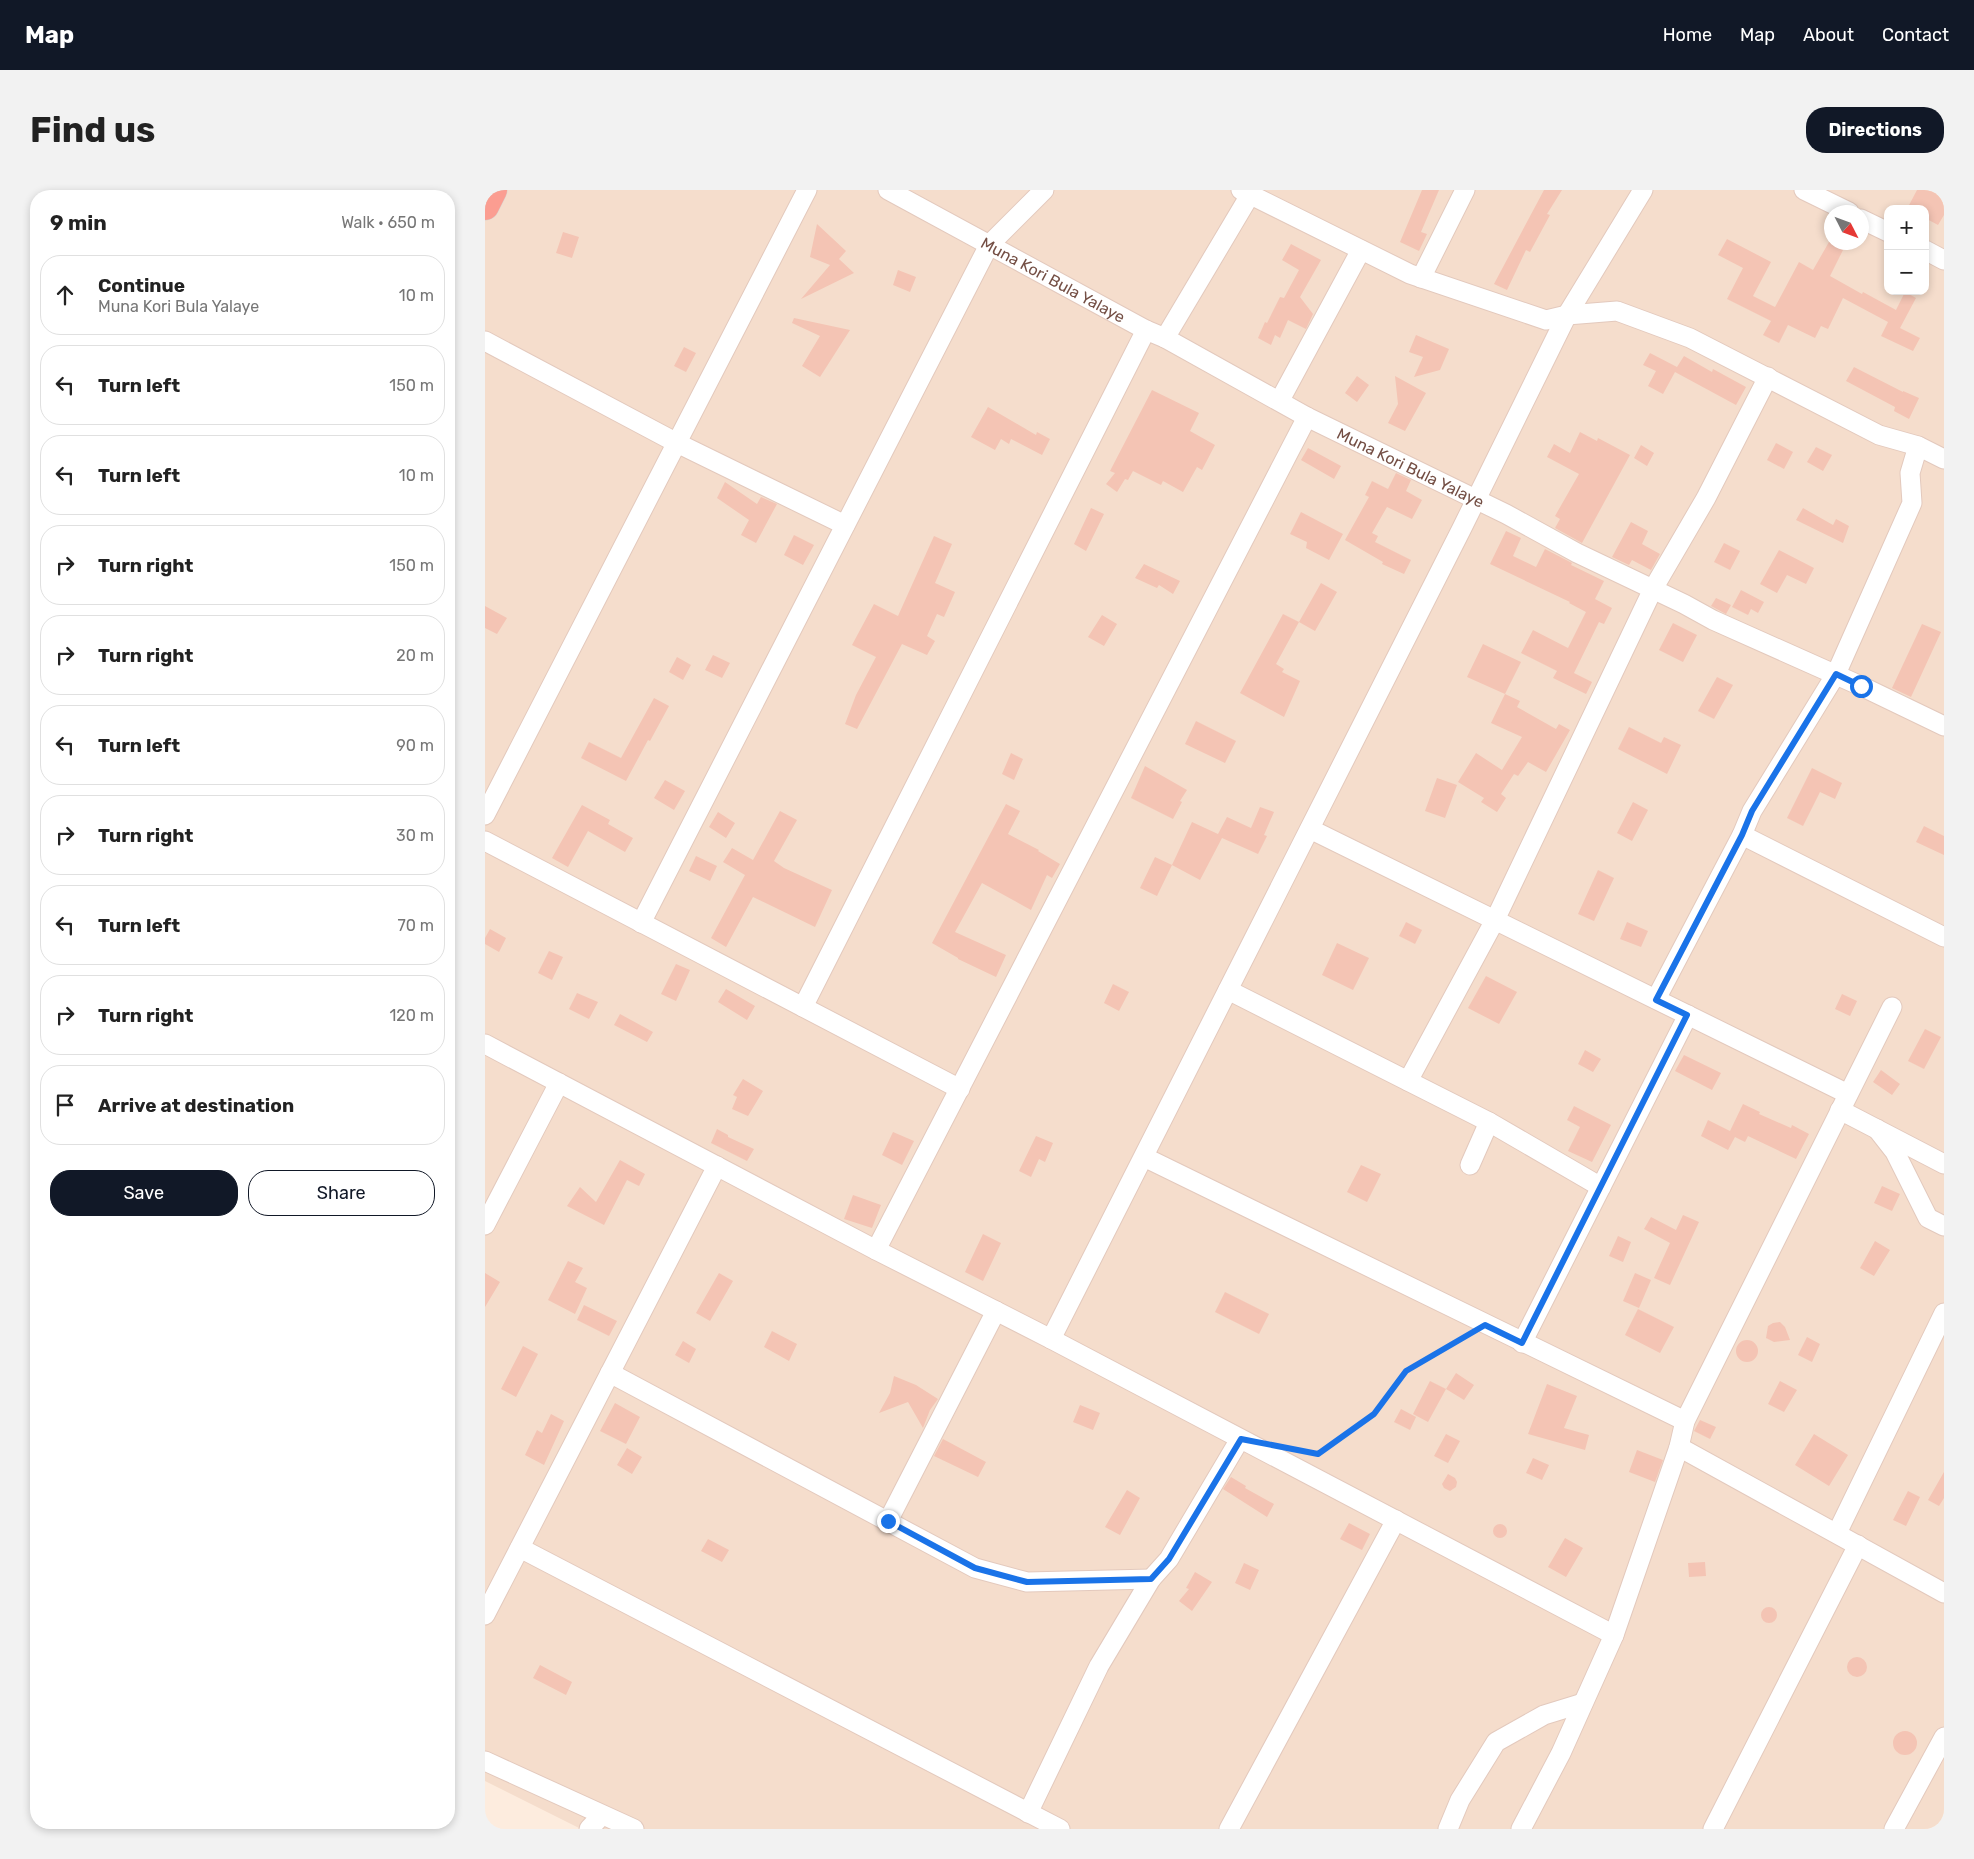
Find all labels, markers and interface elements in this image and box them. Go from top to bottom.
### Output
text: Map [25,21,74,49]
text: Home [1663,24,1712,46]
text: Map [1740,24,1775,46]
text: About [1803,24,1854,46]
text: Contact [1882,24,1949,46]
button: Directions [1806,107,1944,153]
text: Find us [30,109,155,151]
north arrow [1824,205,1869,250]
map controls [1884,205,1929,295]
button: + [1884,205,1929,250]
text: 9 min [50,210,107,235]
text: Walk · 650 m [341,213,435,232]
street label: Muna Kori Bula Yalaye [978,233,1129,326]
button: − [1884,250,1929,295]
text: Continue [98,274,185,297]
icon: ahead [51,281,79,309]
text: 10 m [399,286,434,305]
text: Muna Kori Bula Yalaye [98,297,259,316]
icon: left [51,371,79,399]
text: Turn left [98,374,180,397]
text: 150 m [389,376,434,395]
street label: Muna Kori Bula Yalaye [1334,424,1487,511]
icon: left [51,461,79,489]
text: Turn left [98,464,180,487]
text: 10 m [399,466,434,485]
icon: right [51,551,79,579]
text: Turn right [98,554,193,577]
text: 150 m [389,556,434,575]
icon: right [51,641,79,669]
text: Turn right [98,644,193,667]
text: 20 m [396,646,434,665]
route start [1850,675,1873,698]
icon: left [51,731,79,759]
text: Turn left [98,734,180,757]
text: 90 m [396,736,434,755]
icon: right [51,821,79,849]
text: Turn right [98,824,193,847]
text: 30 m [396,826,434,845]
icon: left [51,911,79,939]
text: Turn left [98,914,180,937]
text: 70 m [397,916,434,935]
icon: right [51,1001,79,1029]
text: Turn right [98,1004,193,1027]
text: 120 m [389,1006,434,1025]
icon: arrive [51,1091,79,1119]
text: Arrive at destination [98,1094,294,1117]
button: Save [50,1170,238,1216]
button: Share [248,1170,435,1216]
route end [877,1510,900,1533]

